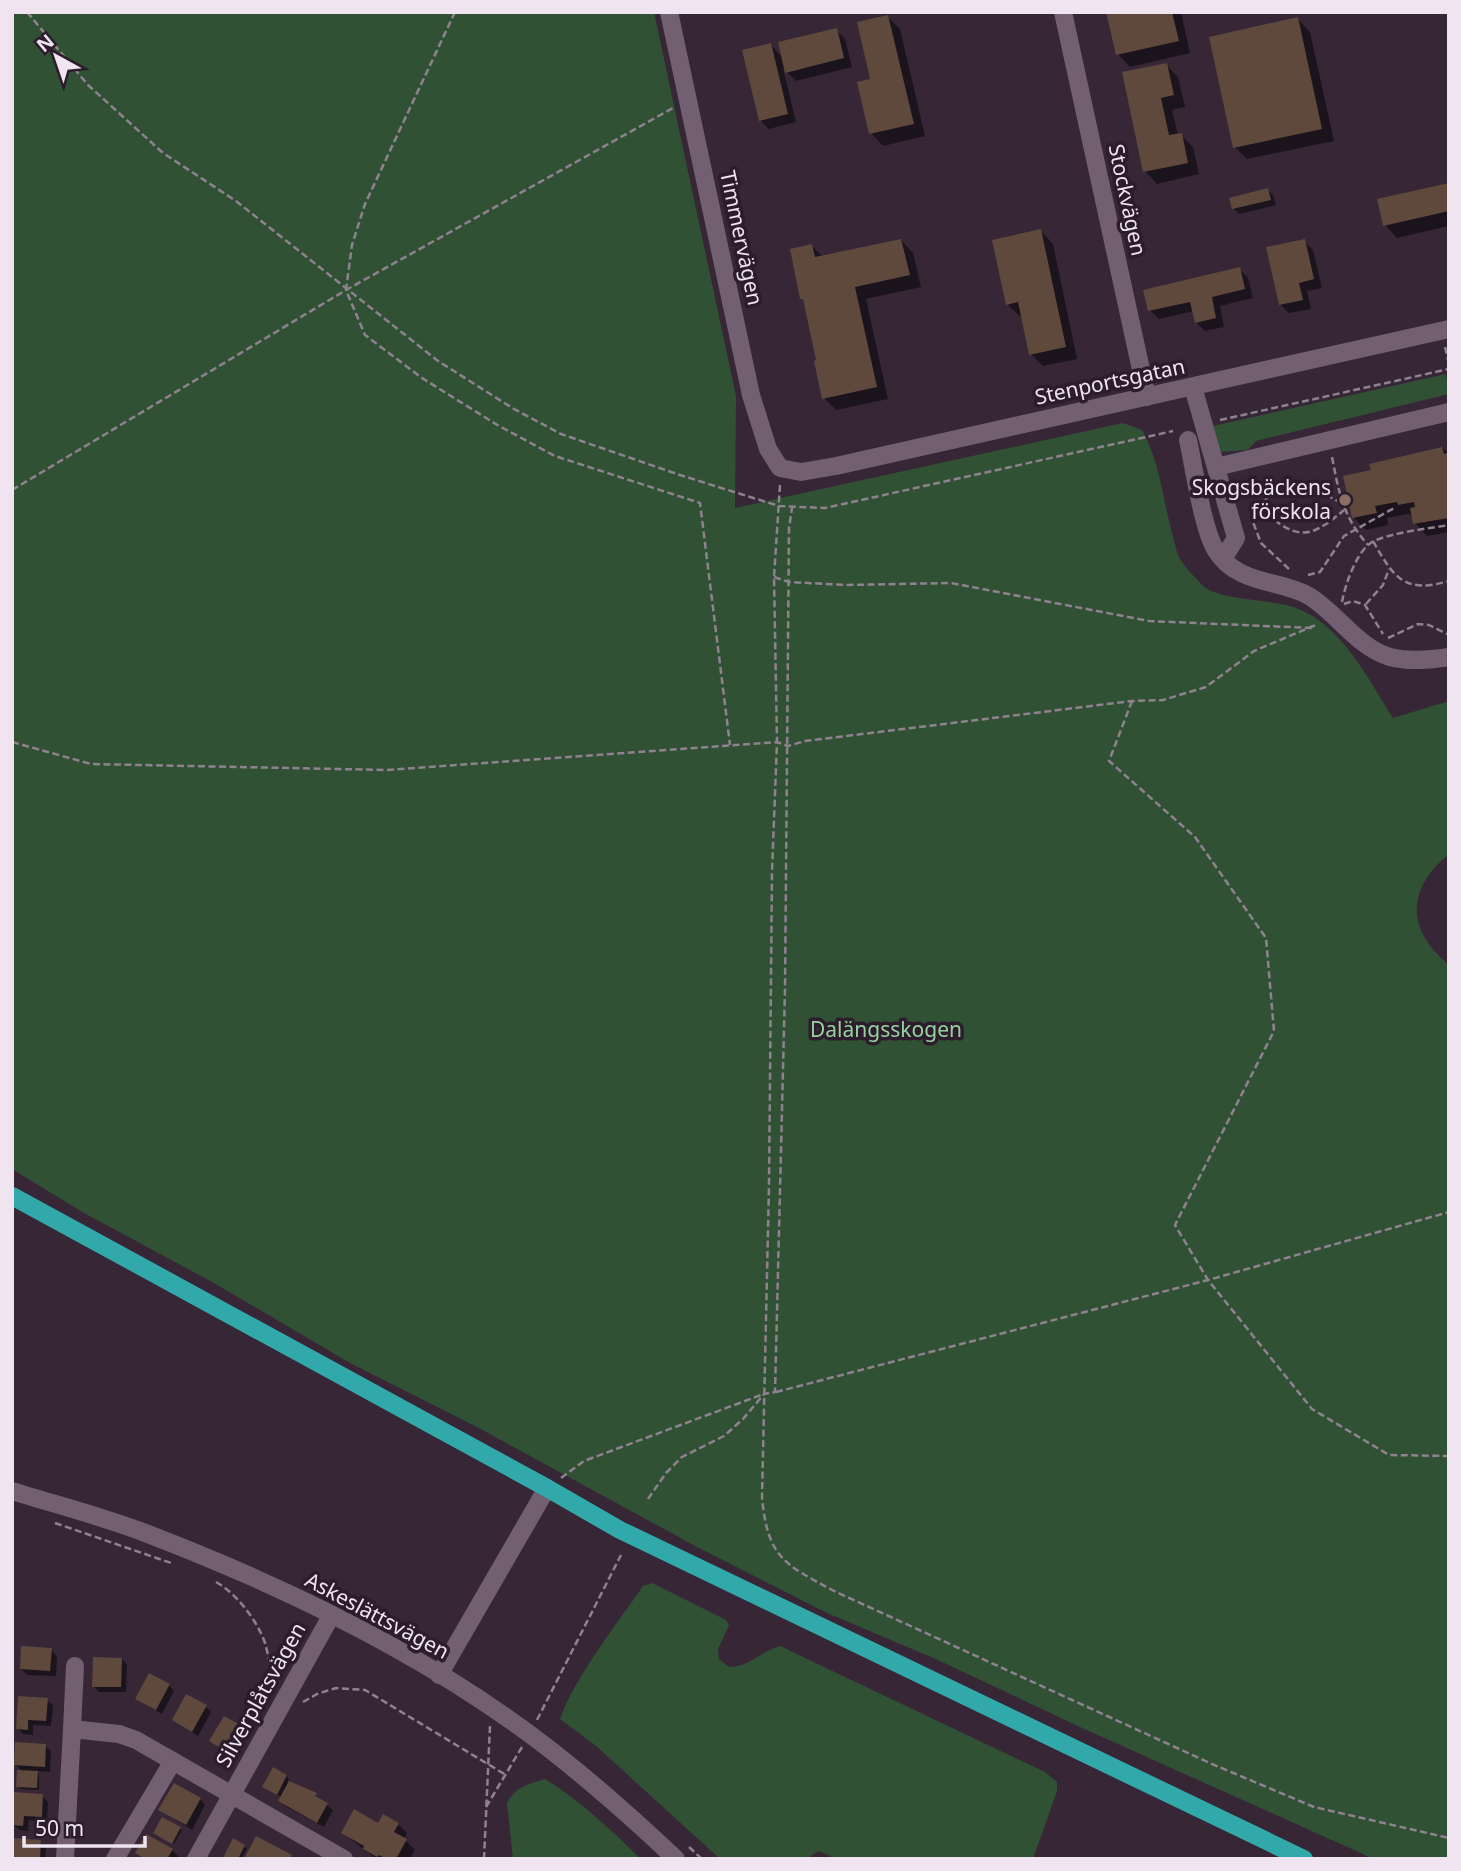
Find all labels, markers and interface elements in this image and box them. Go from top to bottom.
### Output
north arrow [21,21,91,91]
text: N [31,28,59,58]
street label: Stockvägen [1103,141,1153,258]
street label: Timmervägen [714,168,770,308]
street label: Stenportsgatan [1032,351,1187,411]
place label: Skogsbäckens förskola [1192,473,1331,525]
marker: Skogsbäckens förskola [1337,492,1353,508]
park label: Dalängsskogen [810,1015,962,1043]
street label: Askeslättsvägen [301,1565,454,1665]
street label: Silverplåtsvägen [209,1617,312,1772]
scale bar [24,1804,145,1848]
text: 50 m [35,1814,84,1842]

